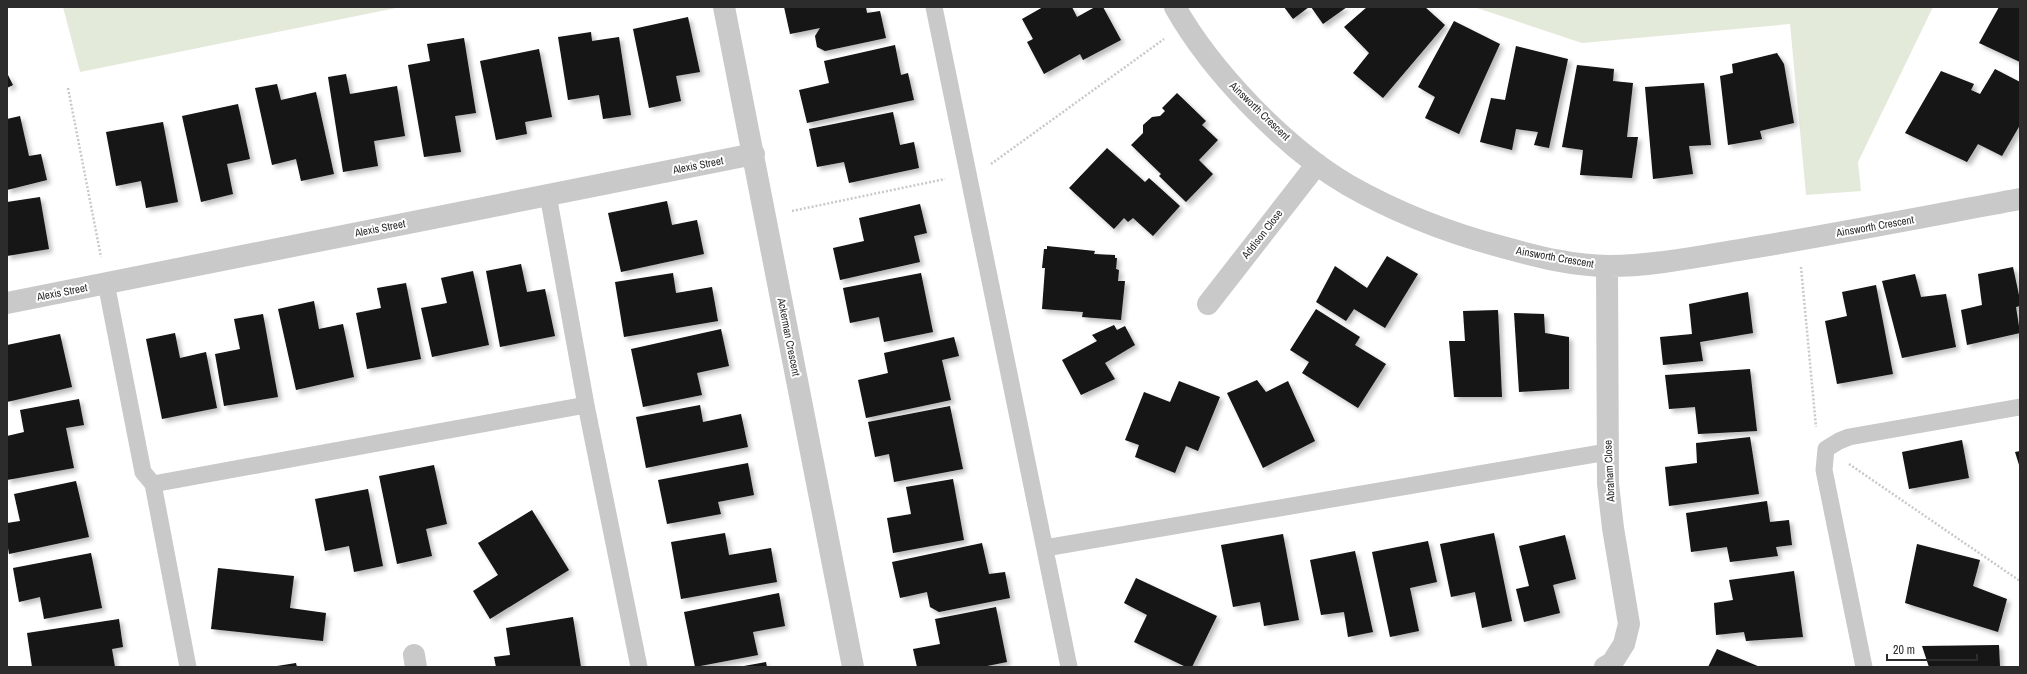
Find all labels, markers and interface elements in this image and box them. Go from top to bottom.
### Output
street label: Ainsworth Crescent [1226,78,1294,144]
street label: Alexis Street [671,153,725,177]
street label: Addison Close [1238,207,1286,262]
street label: Ainsworth Crescent [1834,212,1915,240]
street label: Alexis Street [353,216,407,240]
street label: Ainsworth Crescent [1514,243,1595,271]
street label: Alexis Street [35,280,89,304]
street label: Ackerman Crescent [774,296,804,378]
street label: Abraham Close [1600,440,1618,503]
scale bar [1887,636,1977,662]
text: 20 m [1893,642,1915,658]

